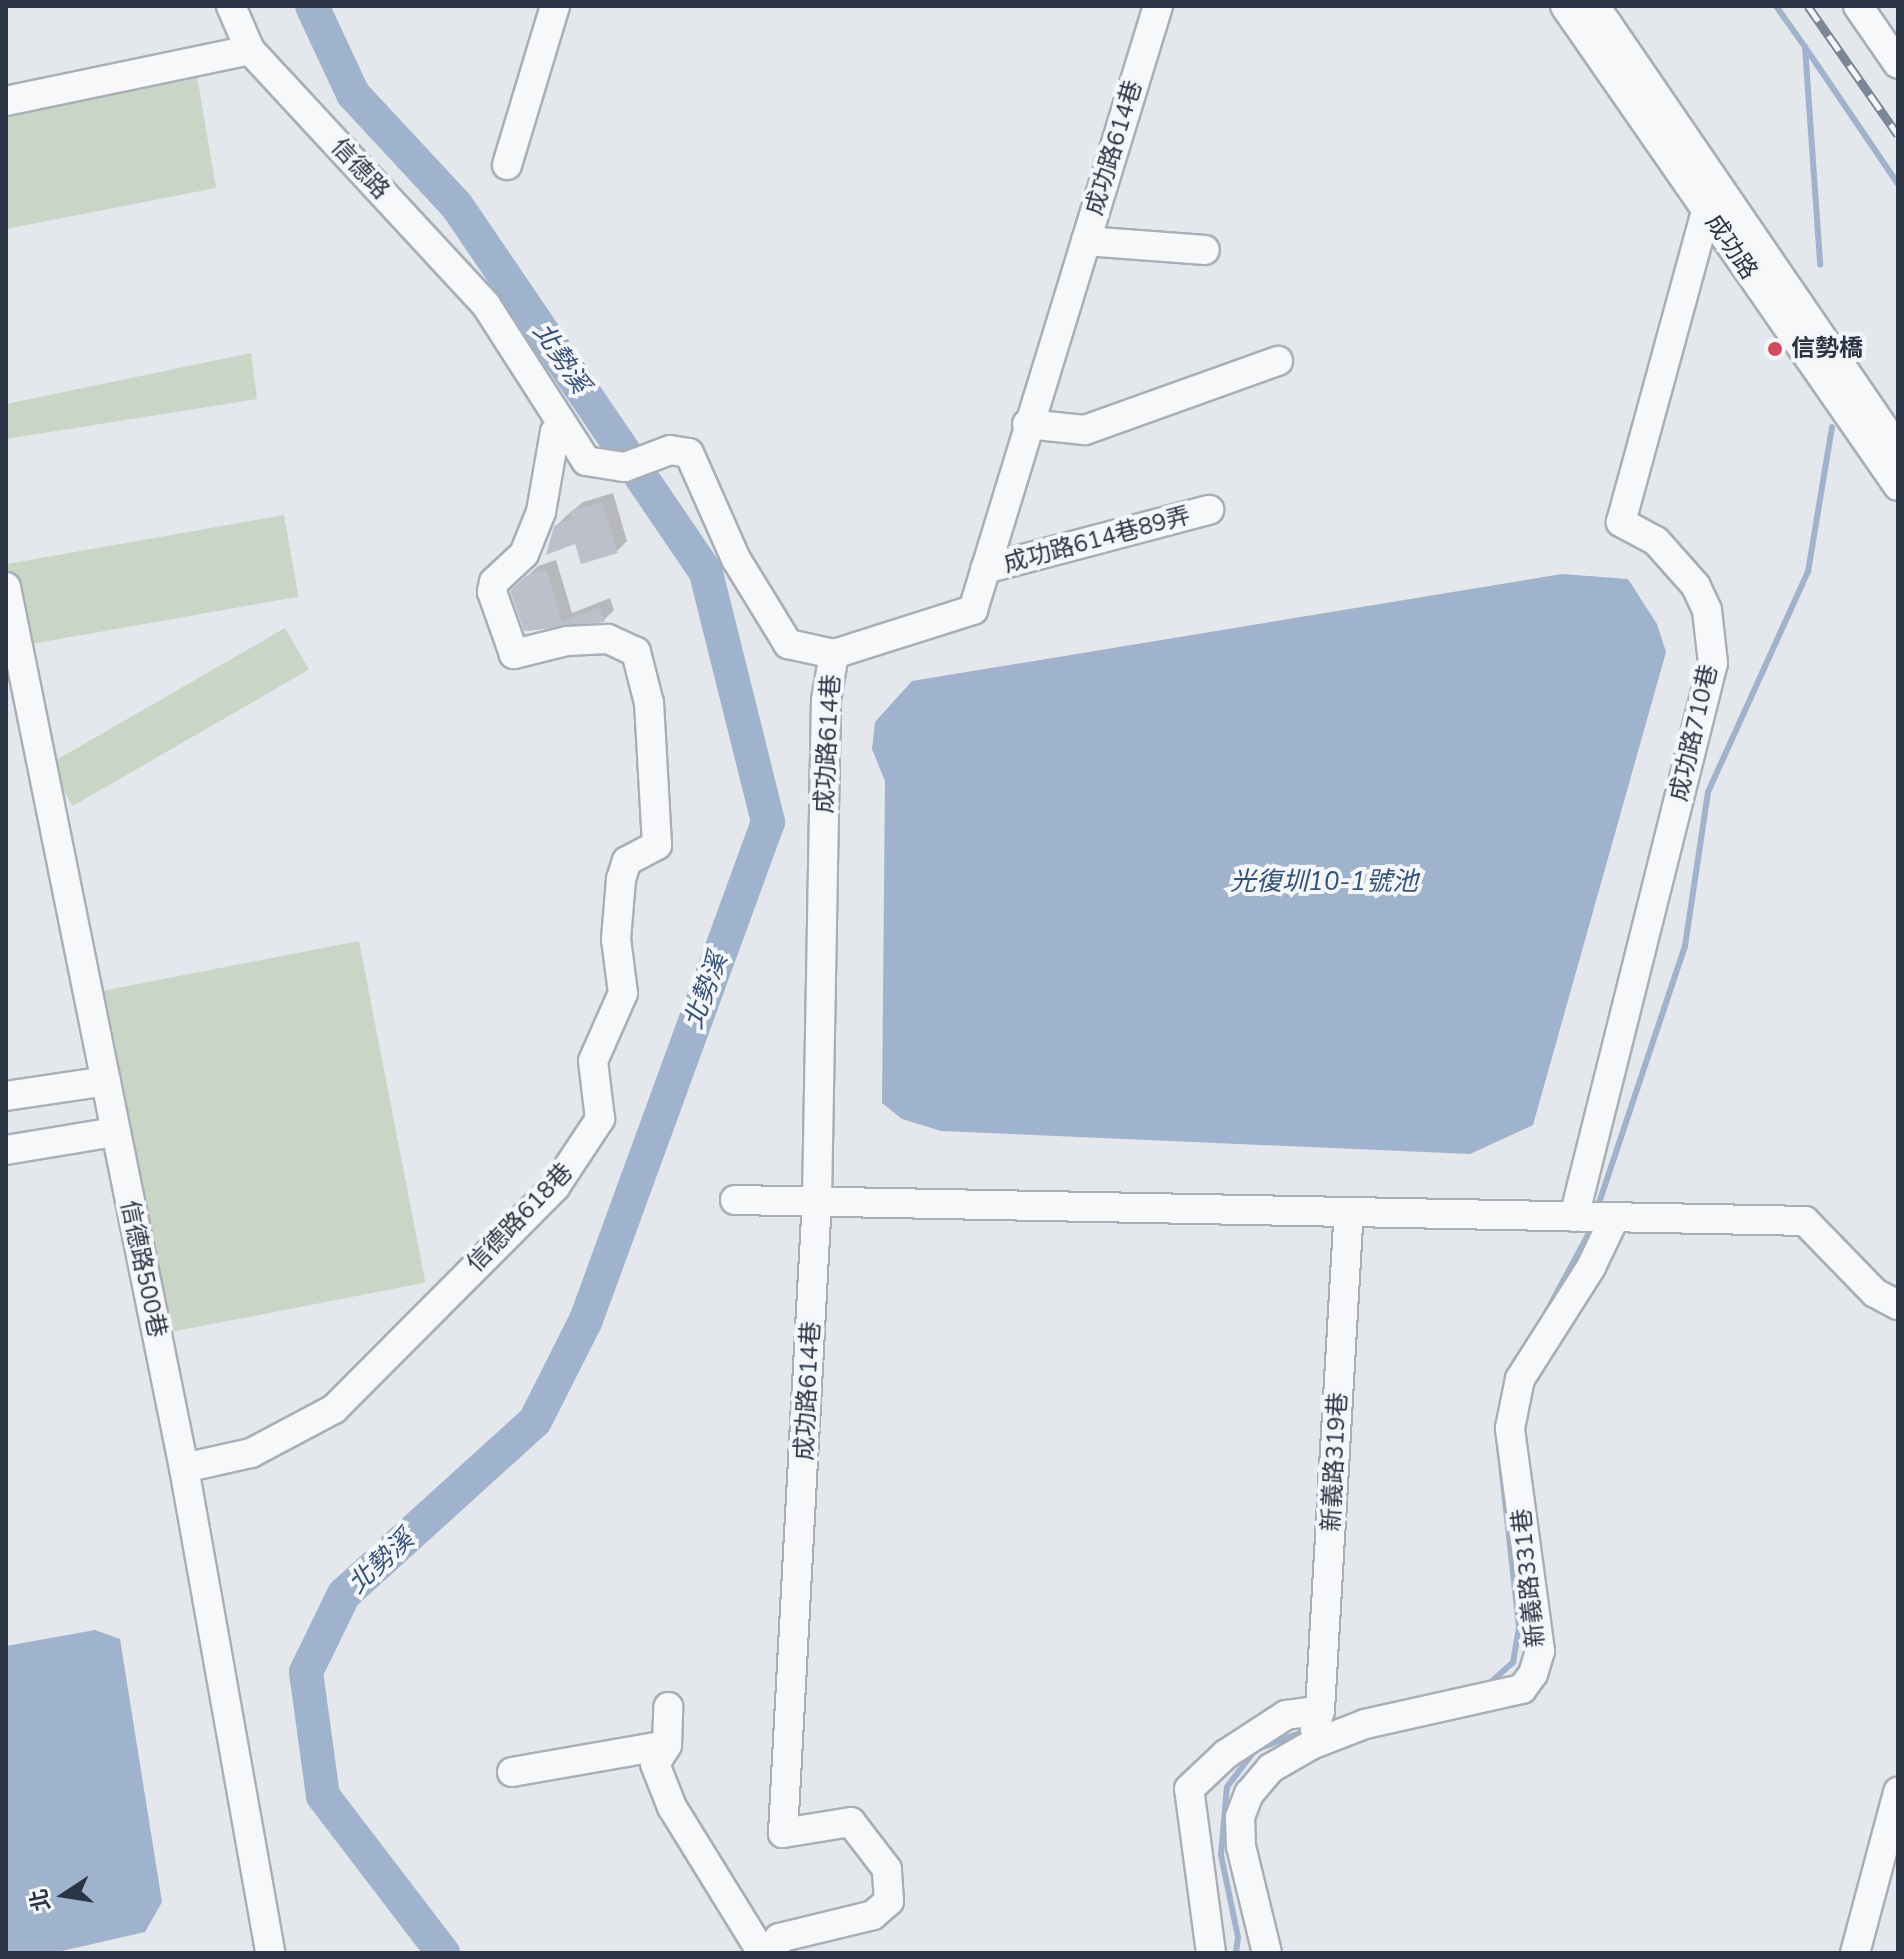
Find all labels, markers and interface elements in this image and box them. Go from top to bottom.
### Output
street label: 成功路614巷 [1080,77,1148,219]
street label: 信德路 [325,133,395,205]
street label: 成功路 [1699,209,1763,285]
water label: 北勢溪 [526,317,596,399]
place label: 信勢橋 [1791,335,1863,363]
marker: 信勢橋 [1766,340,1784,358]
street label: 成功路614巷89弄 [1001,501,1193,579]
street label: 成功路710巷 [1664,662,1724,804]
street label: 成功路614巷 [810,674,846,814]
water label: 光復圳10-1號池 [1230,866,1418,898]
water label: 北勢溪 [678,949,734,1033]
street label: 信德路618巷 [461,1158,579,1278]
street label: 信德路500巷 [114,1198,172,1340]
street label: 成功路614巷 [790,1321,826,1461]
street label: 新義路319巷 [1317,1392,1353,1532]
street label: 新義路331巷 [1507,1507,1551,1649]
water label: 北勢溪 [342,1524,420,1600]
north arrow [24,1855,104,1935]
text: 北 [24,1886,57,1914]

